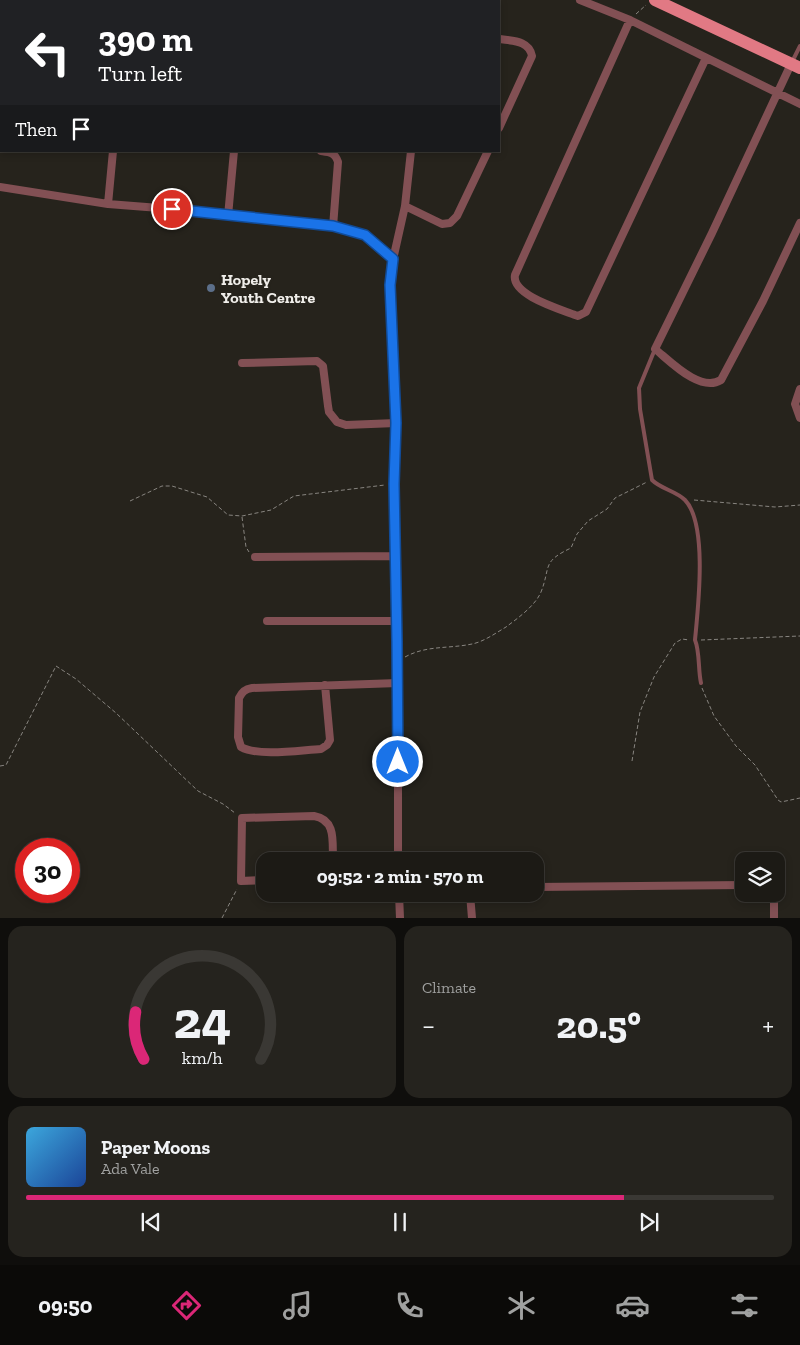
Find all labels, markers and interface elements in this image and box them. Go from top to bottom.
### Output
text: 390 m [98,18,193,60]
icon: left [15,20,80,85]
text: Turn left [98,60,182,87]
icon: arrive [67,115,95,143]
text: Then [15,118,57,141]
pin [151,188,193,230]
icon: arrive [158,195,186,223]
place label: Hopely Youth Centre [221,270,316,307]
marker: Hopely Youth Centre [205,282,217,294]
position arrow [371,735,423,787]
speed limit sign: 30 [15,838,80,903]
map controls [735,852,785,902]
button: layers [735,852,785,902]
text: 09:52 · 2 min · 570 m [317,865,483,888]
text: Climate [422,978,476,997]
text: 24 [173,989,231,1051]
text: 20.5° [556,1002,641,1048]
text: − [422,1009,435,1042]
text: + [762,1009,774,1042]
text: km/h [182,1047,222,1069]
text: Paper Moons [101,1136,210,1159]
text: Ada Vale [101,1159,160,1178]
icon: previous [137,1208,165,1236]
icon: pause [386,1208,414,1236]
icon: next [635,1208,663,1236]
icon: directions [169,1288,204,1323]
icon: music [280,1288,315,1323]
icon: phone [392,1288,427,1323]
icon: climate [504,1288,539,1323]
icon: car [615,1288,650,1323]
icon: filters [727,1288,762,1323]
text: 09:50 [38,1292,92,1319]

